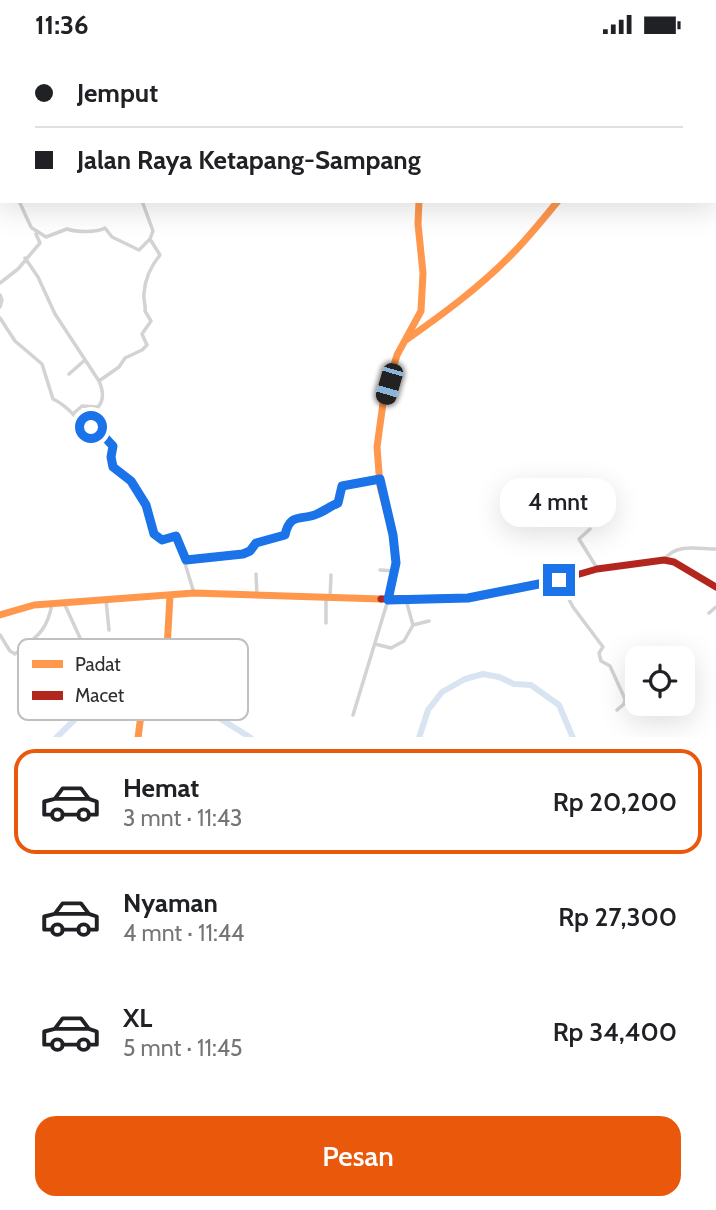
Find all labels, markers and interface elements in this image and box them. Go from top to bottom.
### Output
text: 11:36 [35,9,89,41]
text: Jemput [77,77,158,109]
text: Jalan Raya Ketapang-Sampang [77,144,421,176]
car [374,361,405,407]
route start [75,411,107,443]
callout: 4 mnt [501,479,617,527]
text: 4 mnt [528,488,588,516]
route end [543,564,575,596]
legend [18,639,248,720]
map controls [625,646,695,716]
button: locate [625,646,695,716]
text: Padat [75,653,121,676]
text: Macet [75,684,125,707]
icon: car [39,770,102,833]
text: Hemat [123,772,199,804]
text: Rp 20,200 [553,786,677,818]
text: 3 mnt · 11:43 [123,804,243,832]
icon: car [39,885,102,948]
text: Nyaman [123,887,218,919]
text: Rp 27,300 [558,901,677,933]
text: 4 mnt · 11:44 [123,919,244,947]
icon: car [39,1000,102,1063]
text: XL [123,1002,152,1034]
text: Rp 34,400 [553,1016,677,1048]
text: 5 mnt · 11:45 [123,1034,243,1062]
button: Pesan [35,1116,681,1196]

